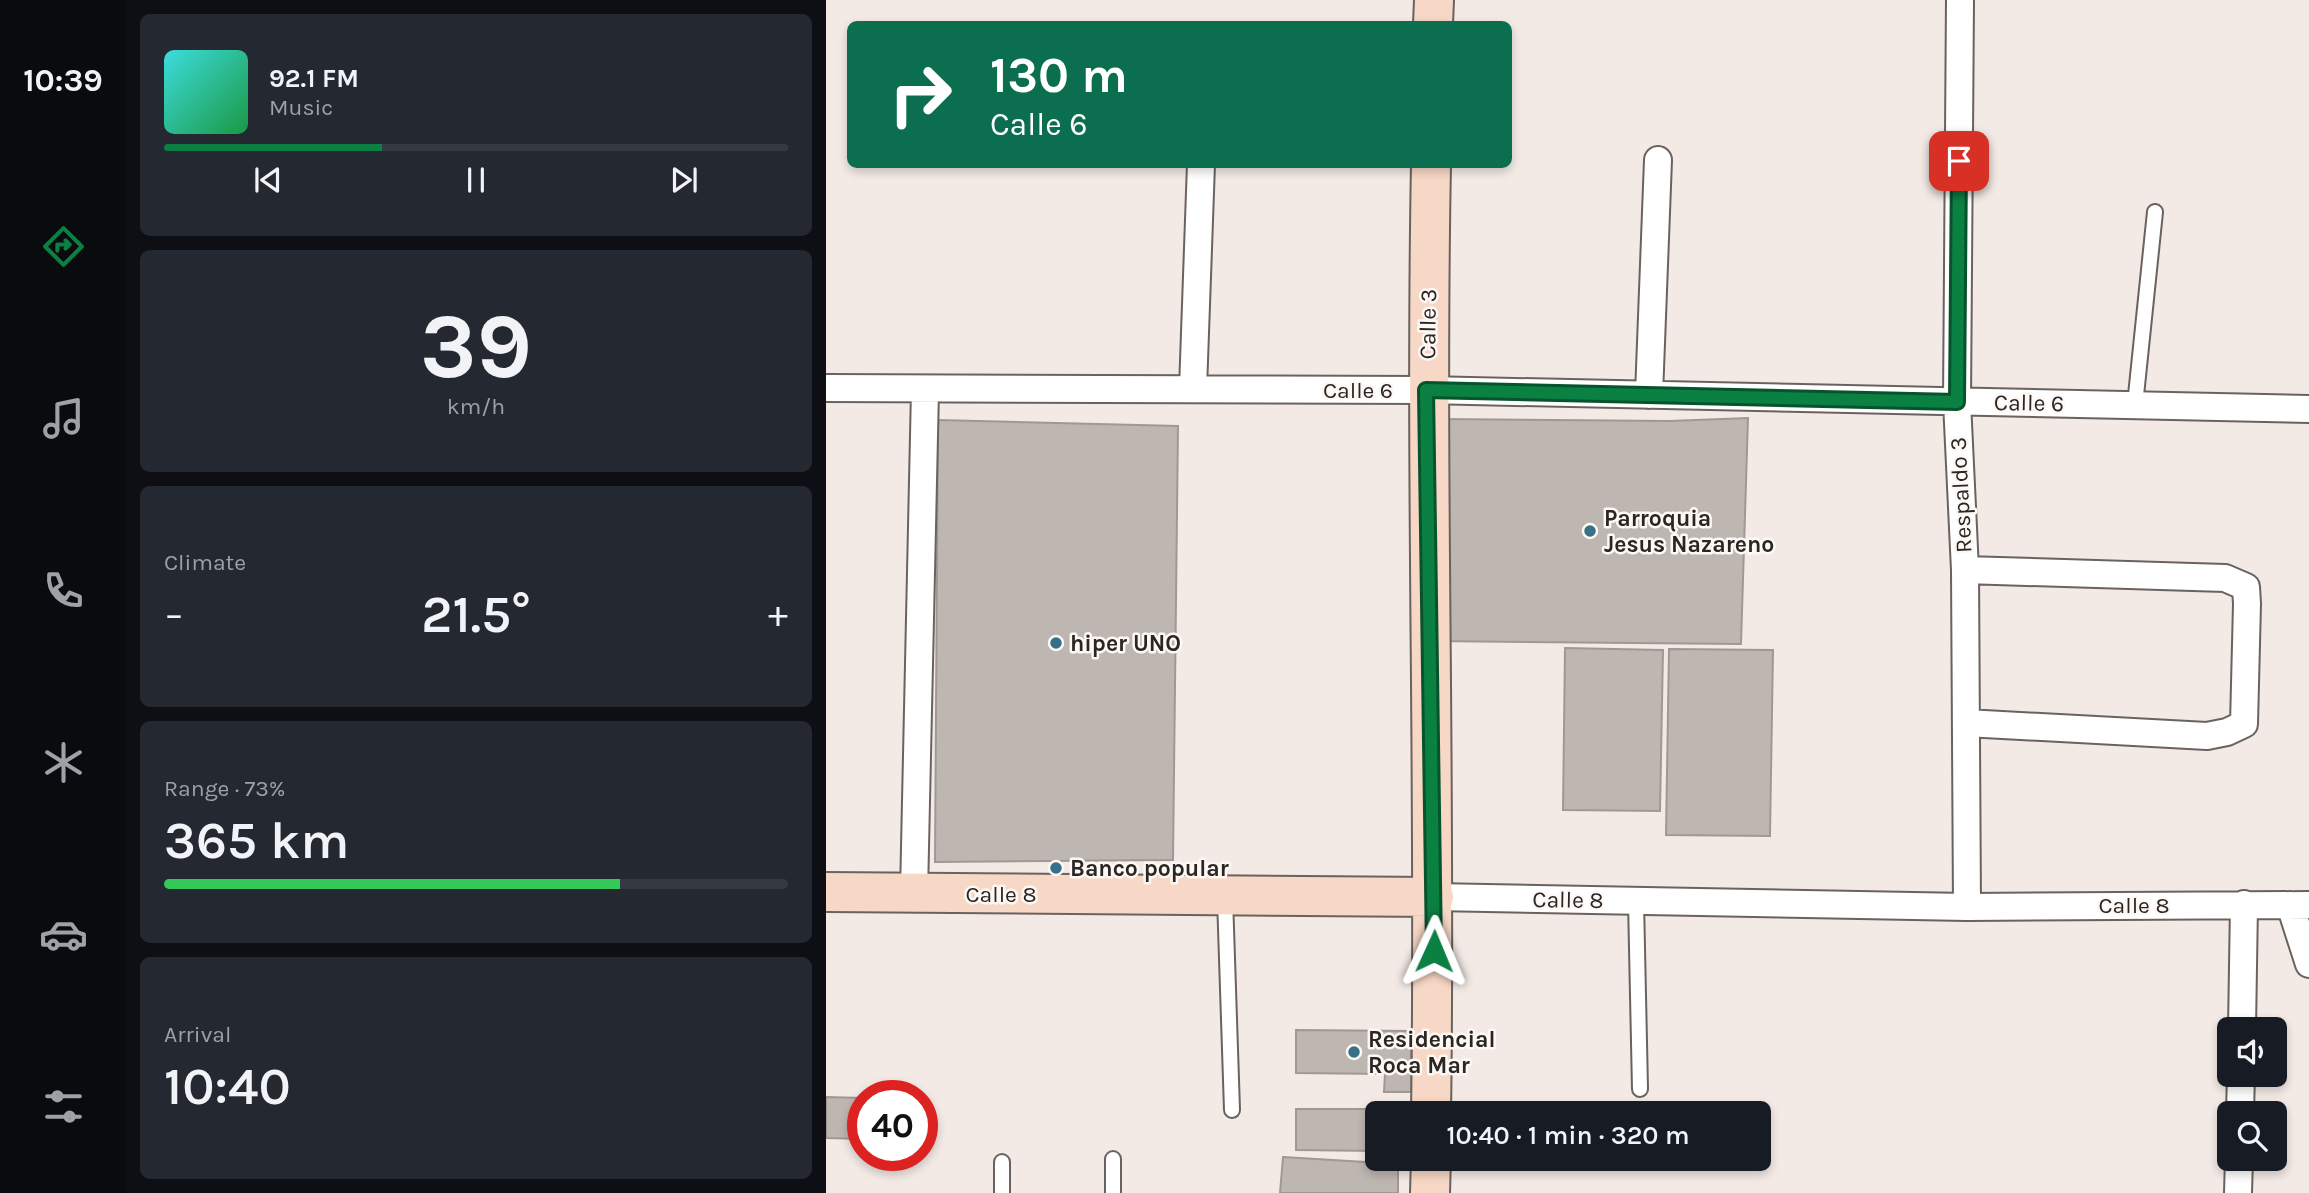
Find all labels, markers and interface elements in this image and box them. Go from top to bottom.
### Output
text: 130 m [990,47,1128,104]
icon: right [875,49,966,140]
text: 10:39 [23,62,103,99]
text: 92.1 FM [269,63,359,94]
text: Music [269,94,333,121]
text: Calle 6 [990,106,1088,143]
pin [1929,131,1989,191]
icon: arrive [1940,142,1978,180]
icon: previous [249,161,287,199]
icon: pause [457,161,495,199]
icon: next [665,161,703,199]
icon: directions [39,222,88,271]
street label: Calle 3 [1414,289,1442,359]
text: 39 [420,294,532,400]
street label: Calle 6 [1323,377,1393,404]
street label: Calle 6 [1994,389,2064,417]
text: km/h [447,393,505,420]
icon: music [39,394,88,443]
street label: Respaldo 3 [1944,436,1978,554]
place label: Parroquia Jesus Nazareno [1604,505,1774,558]
marker: Parroquia Jesus Nazareno [1582,523,1598,539]
text: Climate [164,549,246,576]
icon: phone [39,566,88,615]
text: 21.5° [421,584,531,645]
text: − [164,592,184,637]
text: + [768,592,788,637]
place label: hiper UNO [1070,630,1181,657]
marker: hiper UNO [1048,635,1064,651]
icon: climate [39,738,88,787]
text: Range · 73% [164,775,286,802]
text: 365 km [164,810,349,871]
place label: Banco popular [1070,855,1229,882]
marker: Banco popular [1048,860,1064,876]
street label: Calle 8 [965,881,1037,908]
street label: Calle 8 [1532,886,1604,914]
street label: Calle 8 [2098,892,2170,919]
icon: car [39,910,88,959]
position arrow [1397,914,1471,988]
map controls [2217,1017,2287,1171]
button: sound [2217,1017,2287,1087]
text: Arrival [164,1021,231,1048]
place label: Residencial Roca Mar [1368,1026,1496,1079]
marker: Residencial Roca Mar [1346,1044,1362,1060]
text: 10:40 [164,1056,291,1117]
speed limit sign: 40 [847,1080,938,1171]
icon: filters [39,1082,88,1131]
button: search [2217,1101,2287,1171]
text: 10:40 · 1 min · 320 m [1446,1120,1690,1151]

